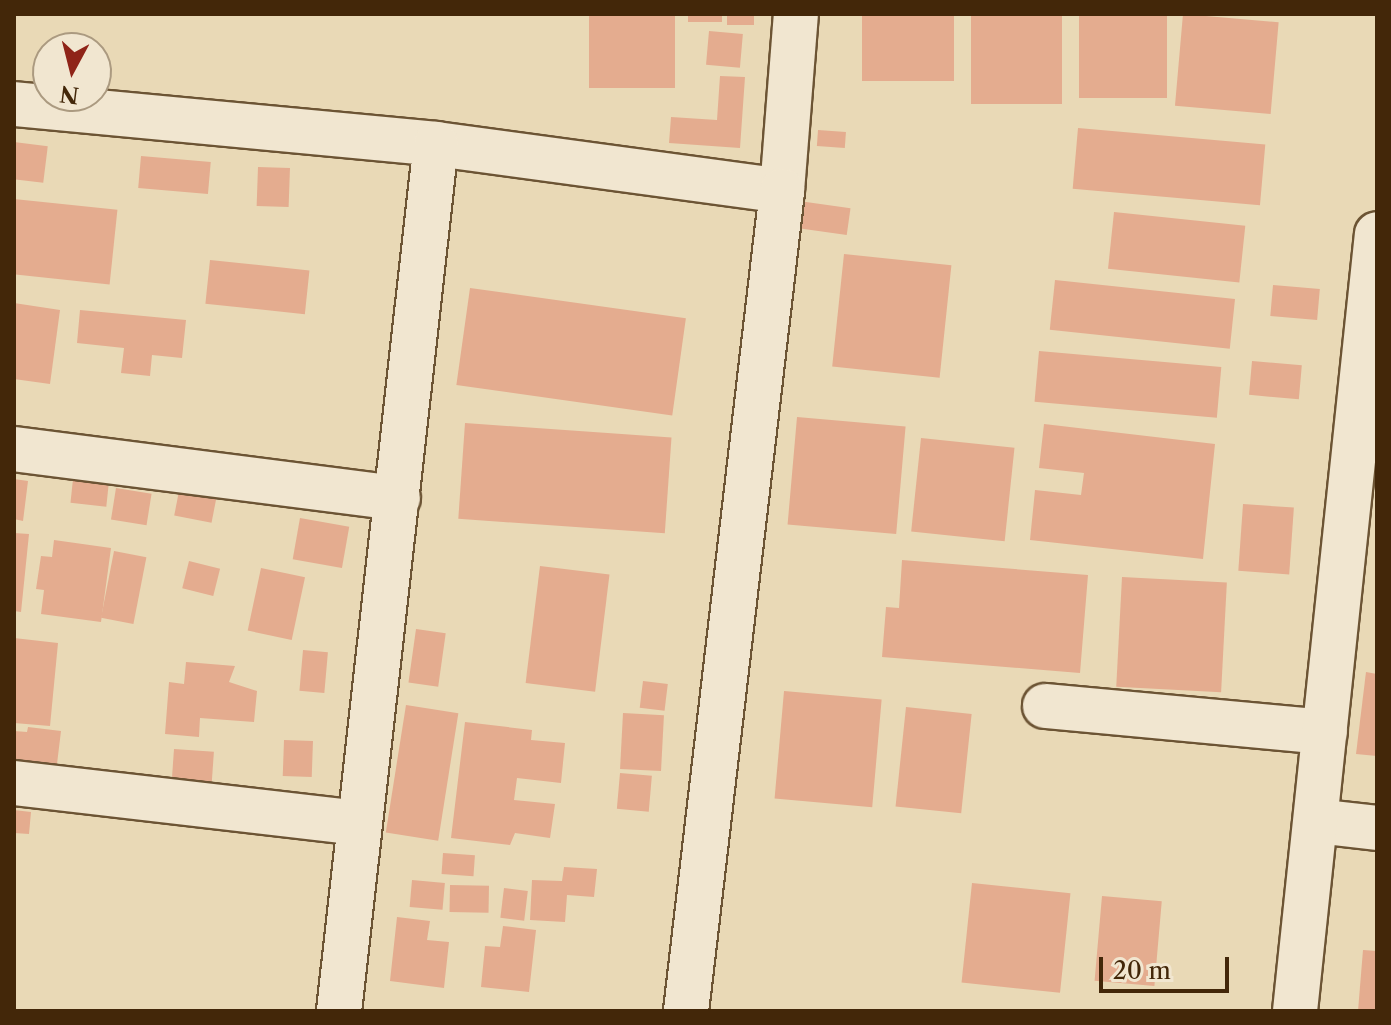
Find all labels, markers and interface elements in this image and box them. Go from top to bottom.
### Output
north arrow [32,32,112,112]
text: N [58,80,80,109]
scale bar [1103,941,1233,991]
text: 20 m [1113,956,1171,985]

